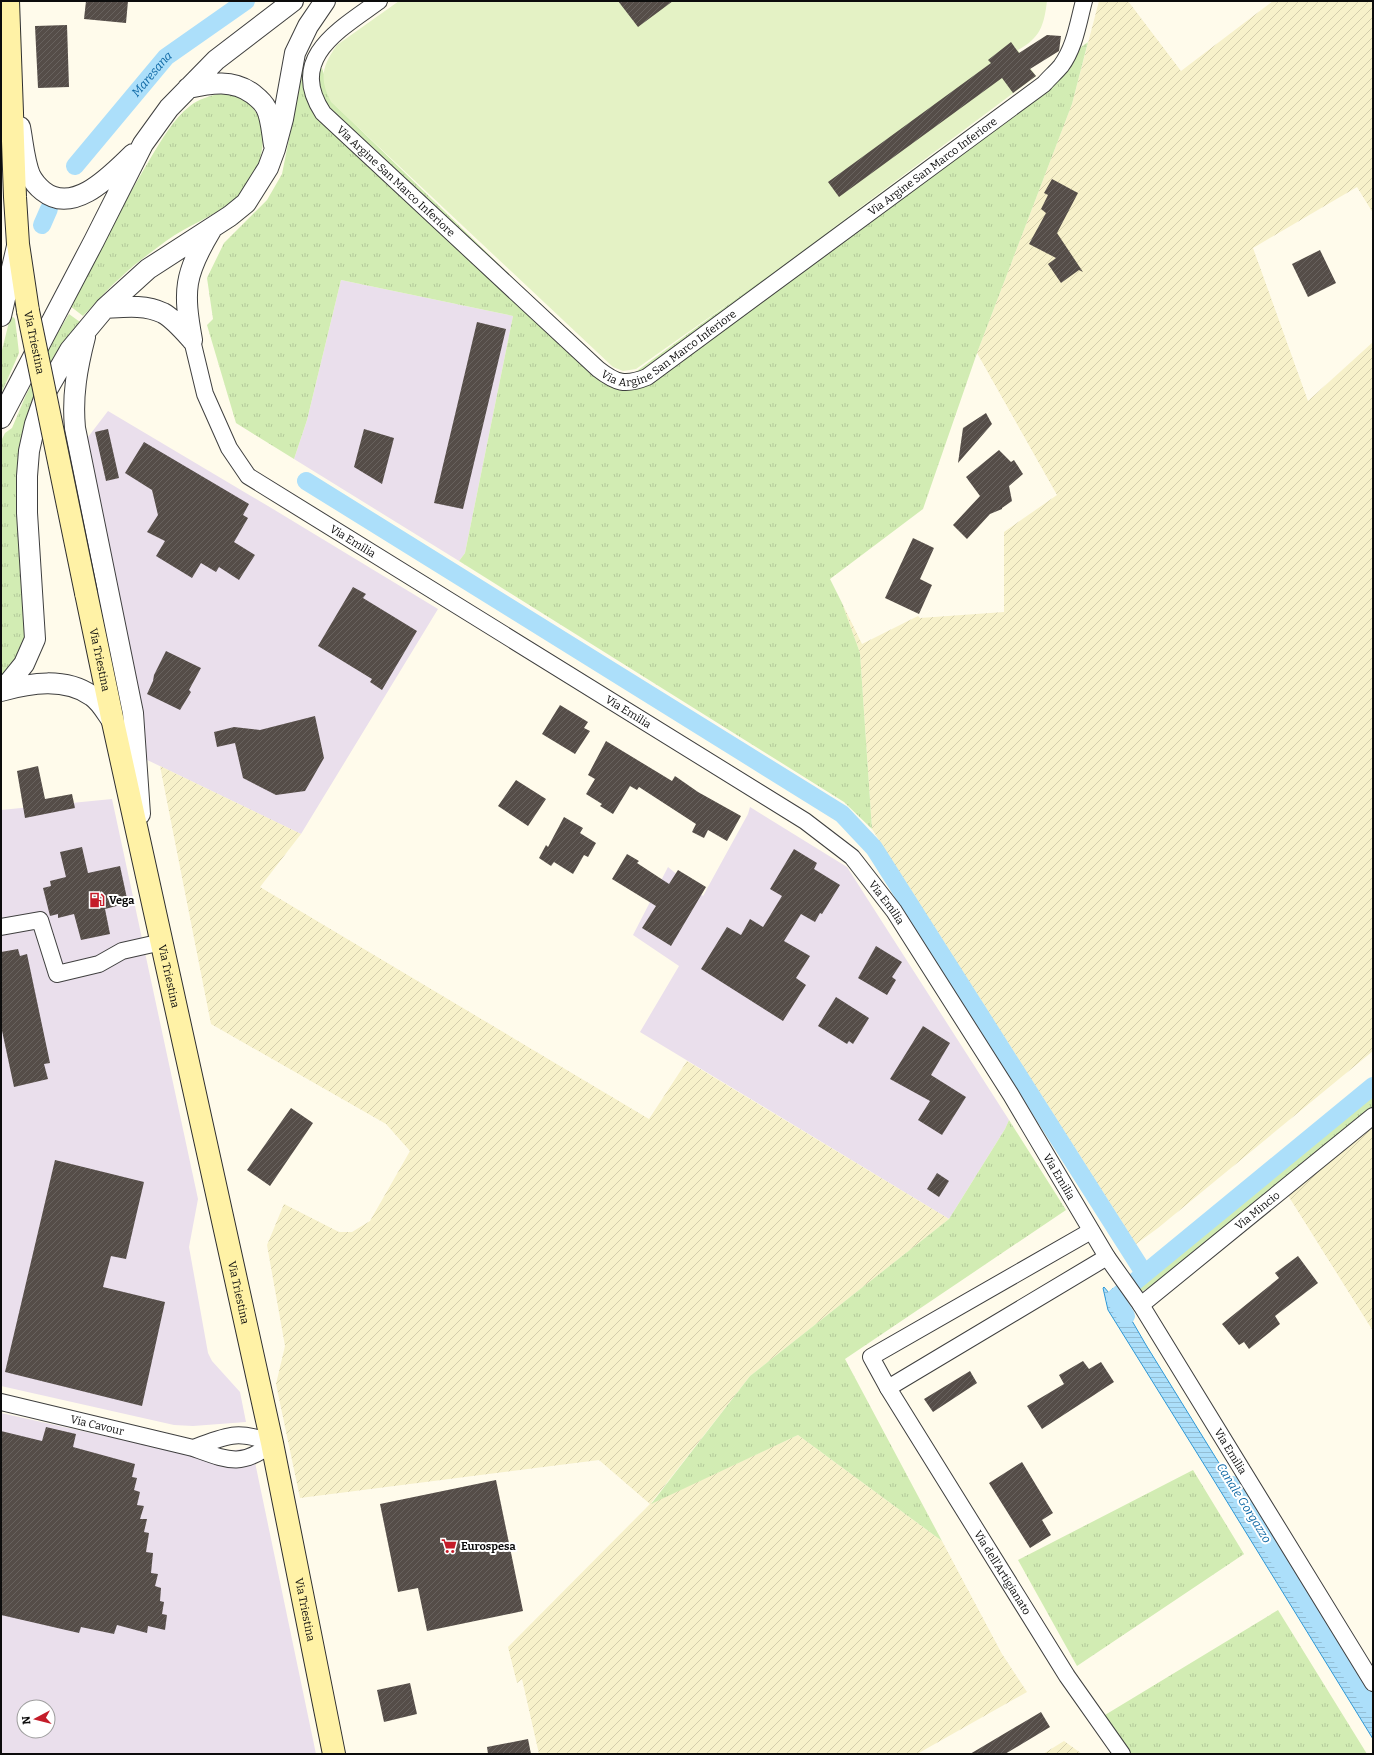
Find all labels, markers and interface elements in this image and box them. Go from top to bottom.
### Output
water label: Maresana [129,48,175,99]
street label: Via Argine San Marco Inferiore [866,115,999,218]
street label: Via Argine San Marco Inferiore [334,123,458,239]
street label: Via Argine San Marco Inferiore [599,307,739,389]
street label: Via Triestina [22,310,47,375]
street label: Via Emilia [328,522,378,560]
street label: Via Triestina [87,627,113,692]
street label: Via Emilia [603,693,654,731]
street label: Via Emilia [866,878,907,927]
fuel station icon: Vega [88,891,106,909]
place label: Vega [109,894,135,907]
street label: Via Triestina [156,943,182,1009]
street label: Via Emilia [1041,1151,1078,1202]
street label: Via Mincio [1232,1188,1282,1232]
street label: Via Triestina [226,1260,252,1325]
street label: Via Cavour [69,1412,126,1438]
street label: Via Emilia [1212,1426,1250,1476]
water label: Canale Gorgazzo [1214,1460,1274,1546]
street label: Via dell'Artigianato [972,1528,1034,1617]
supermarket icon: Eurospesa [440,1537,458,1555]
place label: Eurospesa [461,1540,516,1553]
street label: Via Triestina [293,1577,318,1642]
north arrow [16,1699,56,1739]
text: N [20,1715,34,1725]

